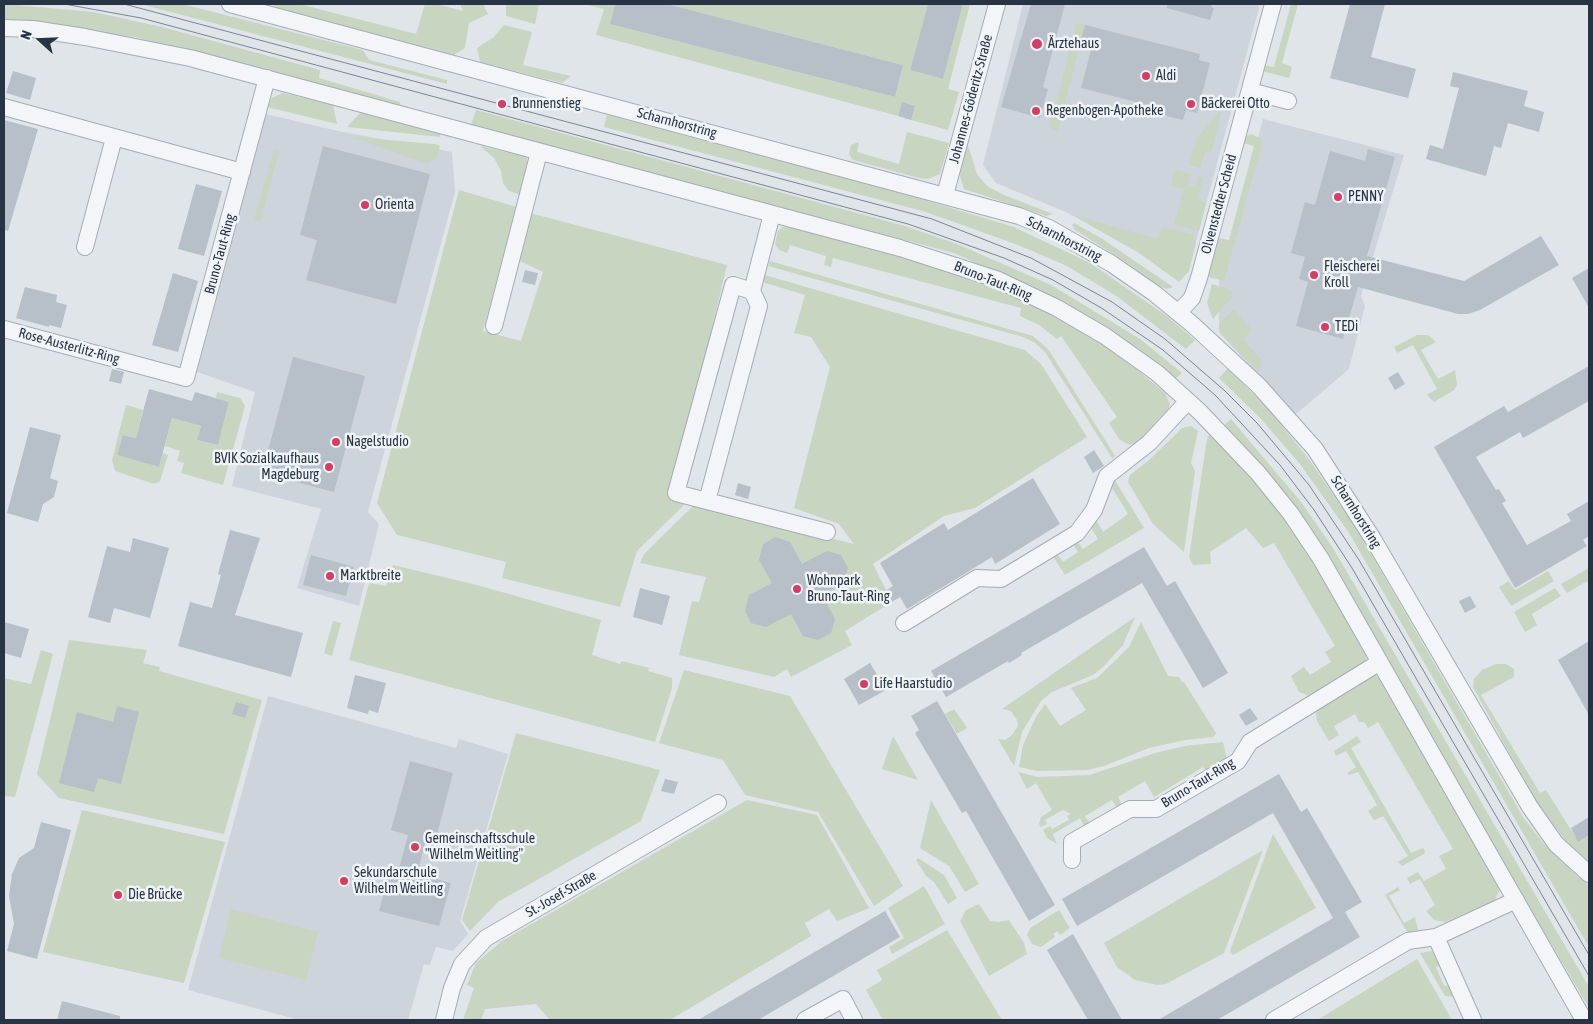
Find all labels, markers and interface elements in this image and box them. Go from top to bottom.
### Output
north arrow [15,15,65,65]
text: N [17,28,35,41]
street label: Johannes-Göderitz-Straße [946,33,996,165]
place label: Ärztehaus [1048,36,1099,52]
marker: Ärztehaus [1030,37,1044,51]
place label: Aldi [1156,68,1176,84]
marker: Aldi [1140,70,1152,82]
place label: Brunnenstieg [512,96,581,112]
place label: Bäckerei Otto [1201,96,1270,112]
marker: Brunnenstieg [496,98,508,110]
marker: Bäckerei Otto [1185,98,1197,110]
place label: Regenbogen-Apotheke [1046,103,1163,119]
street label: Scharnhorstring [635,104,719,142]
marker: Regenbogen-Apotheke [1030,105,1042,117]
street label: Olvenstedter Scheid [1198,152,1240,256]
place label: PENNY [1348,189,1384,205]
marker: PENNY [1332,191,1344,203]
place label: Orienta [375,197,414,213]
marker: Orienta [359,199,371,211]
street label: Bruno-Taut-Ring [201,212,239,296]
street label: Scharnhorstring [1024,213,1104,265]
street label: Bruno-Taut-Ring [952,258,1034,304]
place label: Fleischerei Kroll [1324,259,1380,292]
marker: Fleischerei Kroll [1308,269,1320,281]
place label: TEDi [1335,319,1358,335]
marker: TEDi [1319,321,1331,333]
street label: Rose-Austerlitz-Ring [17,324,121,368]
place label: Nagelstudio [346,434,409,450]
marker: Nagelstudio [330,436,342,448]
place label: BVIK Sozialkaufhaus Magdeburg [214,451,319,484]
marker: BVIK Sozialkaufhaus Magdeburg [323,461,335,473]
street label: Scharnhorstring [1327,473,1385,551]
place label: Marktbreite [340,568,401,584]
marker: Marktbreite [324,570,336,582]
place label: Wohnpark Bruno-Taut-Ring [807,573,890,606]
marker: Wohnpark Bruno-Taut-Ring [791,583,803,595]
place label: Life Haarstudio [874,676,952,692]
marker: Life Haarstudio [858,678,870,690]
street label: Bruno-Taut-Ring [1158,755,1238,811]
place label: Gemeinschaftsschule "Wilhelm Weitling" [425,831,535,864]
marker: Gemeinschaftsschule "Wilhelm Weitling" [409,841,421,853]
place label: Sekundarschule Wilhelm Weitling [354,865,443,898]
street label: St.-Josef-Straße [523,867,599,921]
marker: Sekundarschule Wilhelm Weitling [338,875,350,887]
place label: Die Brücke [128,887,182,903]
marker: Die Brücke [112,889,124,901]

